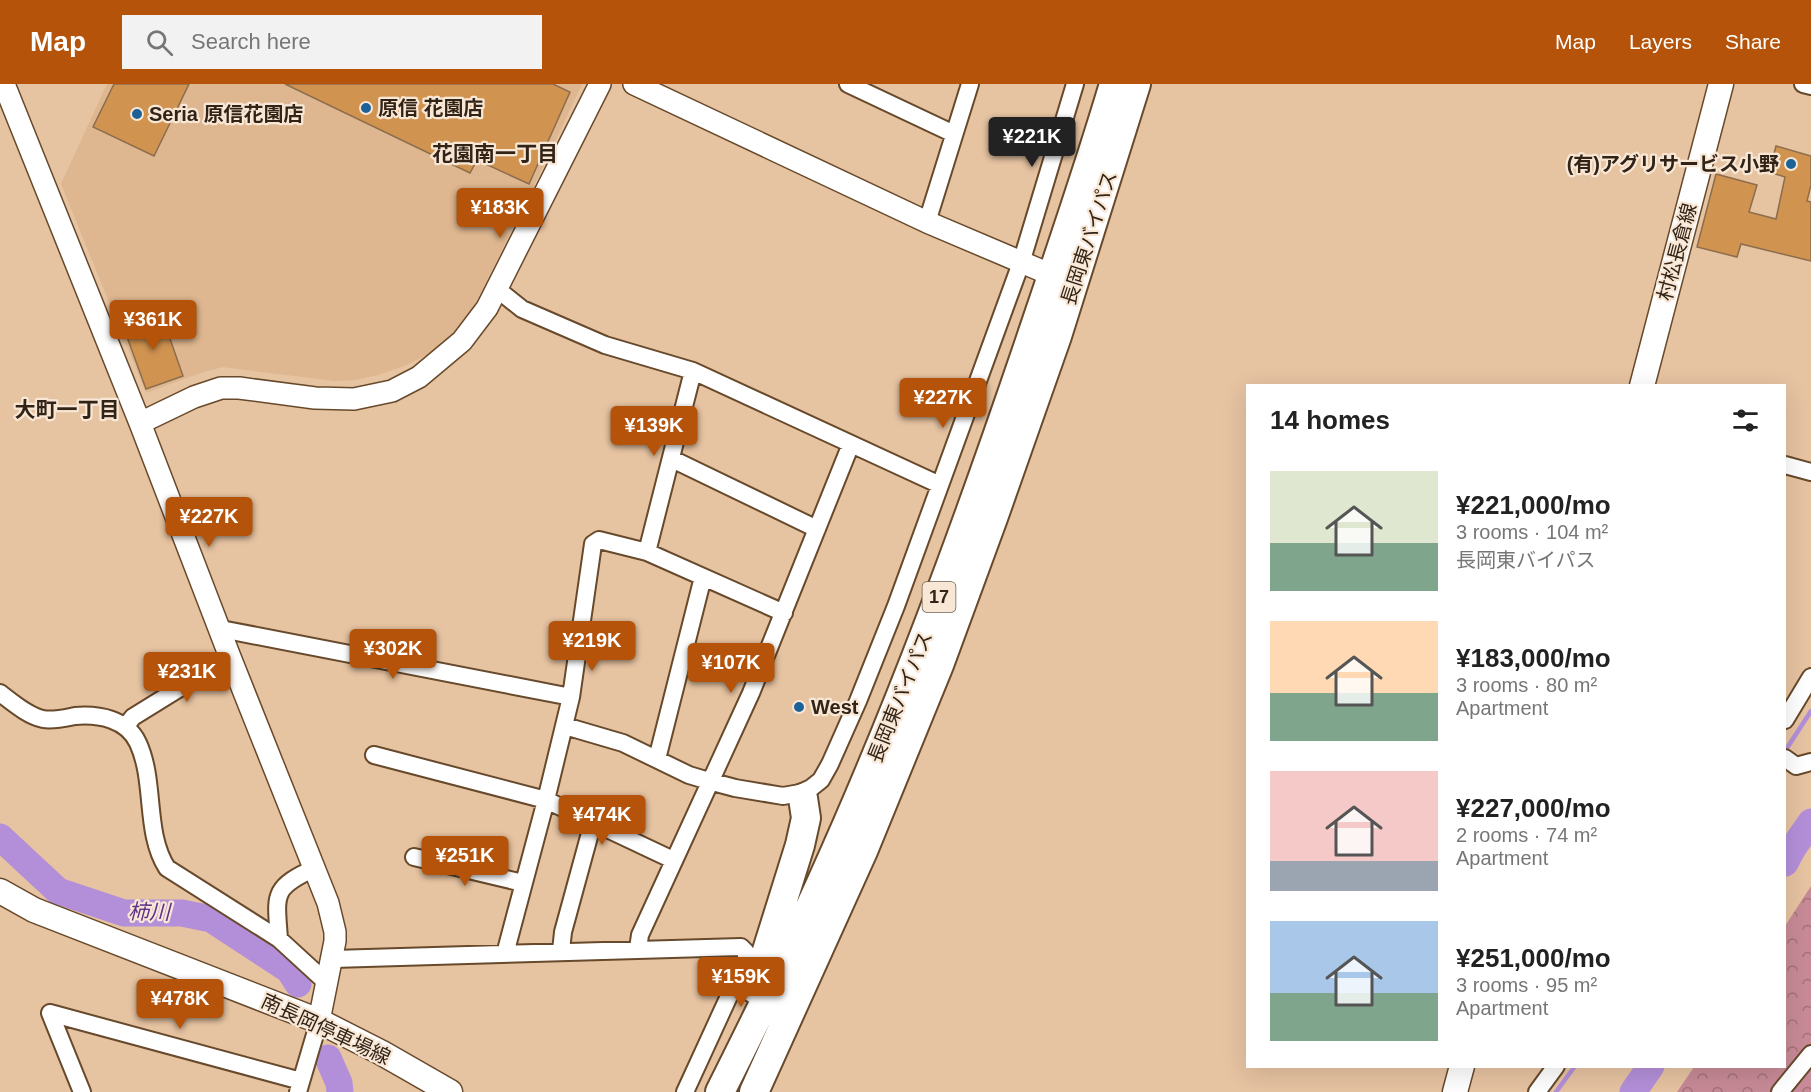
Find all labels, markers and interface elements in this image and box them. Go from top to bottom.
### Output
search box [122,15,542,69]
text: Map [30,26,86,57]
icon: search [143,26,176,59]
text: Search here [191,29,311,54]
text: Map [1555,30,1596,53]
text: Layers [1629,30,1692,53]
text: Share [1725,30,1781,53]
place label: 原信 花園店 [378,97,484,119]
marker: 原信 花園店 [359,101,373,115]
place label: Seria 原信花園店 [149,103,303,125]
marker: Seria 原信花園店 [130,107,144,121]
pin: ¥221K [990,117,1074,168]
text: ¥221K [1003,125,1061,147]
district label: 花園南一丁目 [432,142,558,165]
place label: (有)アグリサービス小野 [1567,153,1779,175]
marker: (有)アグリサービス小野 [1784,157,1798,171]
street label: 長岡東バイパス [1057,168,1121,308]
pin: ¥183K [458,188,542,239]
text: ¥183K [471,196,529,218]
street label: 村松長倉線 [1653,201,1701,303]
pin: ¥361K [111,300,195,351]
text: ¥361K [124,308,182,330]
pin: ¥227K [901,378,985,429]
text: ¥227K [914,386,972,408]
district label: 大町一丁目 [15,398,120,421]
icon: filters [1729,404,1762,437]
text: 14 homes [1270,405,1390,435]
pin: ¥139K [612,406,696,457]
text: ¥139K [625,414,683,436]
text: ¥221,000/mo [1456,490,1611,520]
icon: home [1318,495,1390,567]
pin: ¥227K [167,497,251,548]
text: ¥227K [180,505,238,527]
text: 3 rooms · 104 m² [1456,521,1608,543]
text: 長岡東バイパス [1456,549,1596,571]
road number: 17 [922,582,956,612]
pin: ¥219K [550,621,634,672]
street label: 長岡東バイパス [864,628,936,766]
pin: ¥302K [351,629,435,680]
text: ¥219K [563,629,621,651]
text: ¥302K [364,637,422,659]
pin: ¥107K [689,643,773,694]
text: ¥183,000/mo [1456,643,1611,673]
icon: home [1318,645,1390,717]
text: ¥107K [702,651,760,673]
pin: ¥231K [145,652,229,703]
text: ¥231K [158,660,216,682]
text: 3 rooms · 80 m² [1456,674,1597,696]
place label: West [811,696,859,718]
text: Apartment [1456,697,1548,719]
marker: West [792,700,806,714]
text: ¥227,000/mo [1456,793,1611,823]
pin: ¥474K [560,795,644,846]
icon: home [1318,795,1390,867]
text: ¥474K [573,803,631,825]
text: 2 rooms · 74 m² [1456,824,1597,846]
pin: ¥251K [423,836,507,887]
text: ¥251K [436,844,494,866]
text: Apartment [1456,847,1548,869]
water label: 柿川 [128,900,172,923]
text: ¥251,000/mo [1456,943,1611,973]
icon: home [1318,945,1390,1017]
pin: ¥159K [699,957,783,1008]
text: ¥159K [712,965,770,987]
text: 3 rooms · 95 m² [1456,974,1597,996]
pin: ¥478K [138,979,222,1030]
text: ¥478K [151,987,209,1009]
street label: 南長岡停車場線 [258,989,394,1069]
text: Apartment [1456,997,1548,1019]

